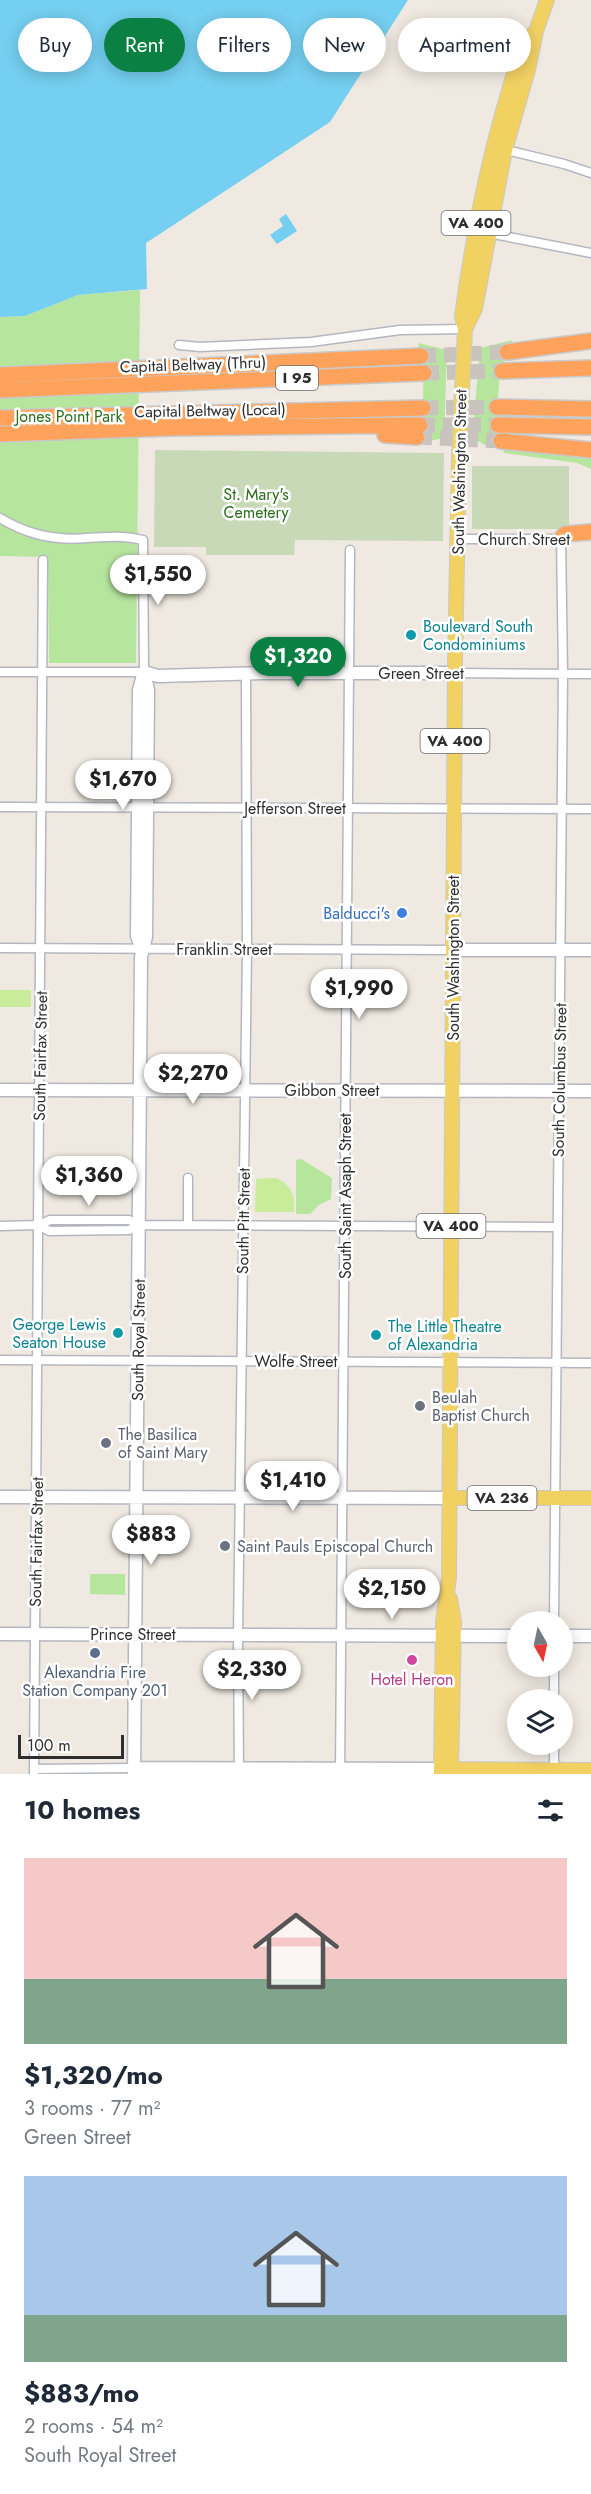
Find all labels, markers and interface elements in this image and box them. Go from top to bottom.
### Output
chip: Buy [18,18,92,72]
chip: Rent [104,18,185,72]
chip: Filters [197,18,291,72]
chip: New [303,18,386,72]
chip: Apartment [398,18,531,72]
road number: VA 400 [442,211,510,235]
street label: Capital Beltway (Thru) [119,350,267,379]
road number: I 95 [276,366,318,390]
street label: South Washington Street [447,389,472,555]
street label: Capital Beltway (Local) [134,398,286,423]
park label: Jones Point Park [13,405,124,428]
park label: St. Mary's Cemetery [223,483,289,524]
street label: Church Street [478,528,570,551]
pin: $1,550 [109,555,207,606]
text: $1,550 [124,560,192,589]
place label: Boulevard South Condominiums [423,615,533,656]
marker: Boulevard South Condominiums [404,628,418,642]
pin: $1,320 [249,637,347,688]
text: $1,320 [264,642,332,671]
street label: Green Street [378,662,464,685]
road number: VA 400 [420,729,490,753]
pin: $1,670 [74,760,172,811]
text: $1,670 [89,765,157,794]
street label: Jefferson Street [242,797,346,820]
street label: South Washington Street [442,875,465,1041]
place label: Balducci's [323,902,390,925]
marker: Balducci's [395,906,409,920]
street label: Franklin Street [176,938,272,961]
pin: $1,990 [310,969,408,1020]
text: $1,990 [324,974,394,1003]
street label: South Fairfax Street [28,991,53,1121]
street label: South Columbus Street [547,1003,572,1157]
pin: $2,270 [144,1054,242,1105]
text: $2,270 [158,1059,228,1088]
street label: Gibbon Street [285,1079,380,1102]
street label: South Saint Asaph Street [334,1113,357,1279]
pin: $1,360 [40,1156,138,1207]
text: $1,360 [55,1161,123,1190]
street label: South Pitt Street [231,1167,256,1274]
road number: VA 400 [416,1214,486,1238]
street label: South Royal Street [126,1279,151,1401]
place label: George Lewis Seaton House [12,1313,106,1354]
place label: The Little Theatre of Alexandria [388,1315,502,1356]
marker: George Lewis Seaton House [111,1326,125,1340]
marker: The Little Theatre of Alexandria [369,1328,383,1342]
street label: Wolfe Street [255,1350,338,1373]
place label: Beulah Baptist Church [432,1386,530,1427]
marker: Beulah Baptist Church [413,1399,427,1413]
place label: The Basilica of Saint Mary [118,1423,208,1464]
marker: The Basilica of Saint Mary [99,1436,113,1450]
pin: $1,410 [244,1461,342,1512]
text: $1,410 [260,1466,326,1495]
street label: South Fairfax Street [24,1477,49,1607]
road number: VA 236 [468,1486,536,1510]
pin: $883 [115,1515,187,1566]
text: $883 [126,1520,176,1549]
place label: Saint Pauls Episcopal Church [237,1535,433,1558]
marker: Saint Pauls Episcopal Church [218,1539,232,1553]
pin: $2,150 [343,1569,441,1620]
text: $2,150 [358,1574,426,1603]
north arrow [507,1611,573,1677]
map controls [507,1611,573,1755]
street label: Prince Street [90,1623,176,1646]
marker: Alexandria Fire Station Company 201 [88,1646,102,1660]
pin: $2,330 [203,1650,301,1701]
marker: Hotel Heron [405,1653,419,1667]
text: $2,330 [217,1655,287,1684]
place label: Alexandria Fire Station Company 201 [22,1661,168,1702]
place label: Hotel Heron [371,1668,453,1691]
button: layers [507,1689,573,1755]
scale bar [18,1732,124,1760]
text: 100 m [27,1734,71,1757]
text: 10 homes [24,1791,140,1829]
icon: filters [534,1794,567,1827]
icon: home [242,1897,350,2005]
text: $1,320/mo [24,2056,163,2094]
text: 3 rooms · 77 m² [24,2094,161,2123]
text: Green Street [24,2123,131,2152]
icon: home [242,2215,350,2323]
text: $883/mo [24,2374,139,2412]
text: 2 rooms · 54 m² [24,2412,163,2441]
text: South Royal Street [24,2441,176,2470]

